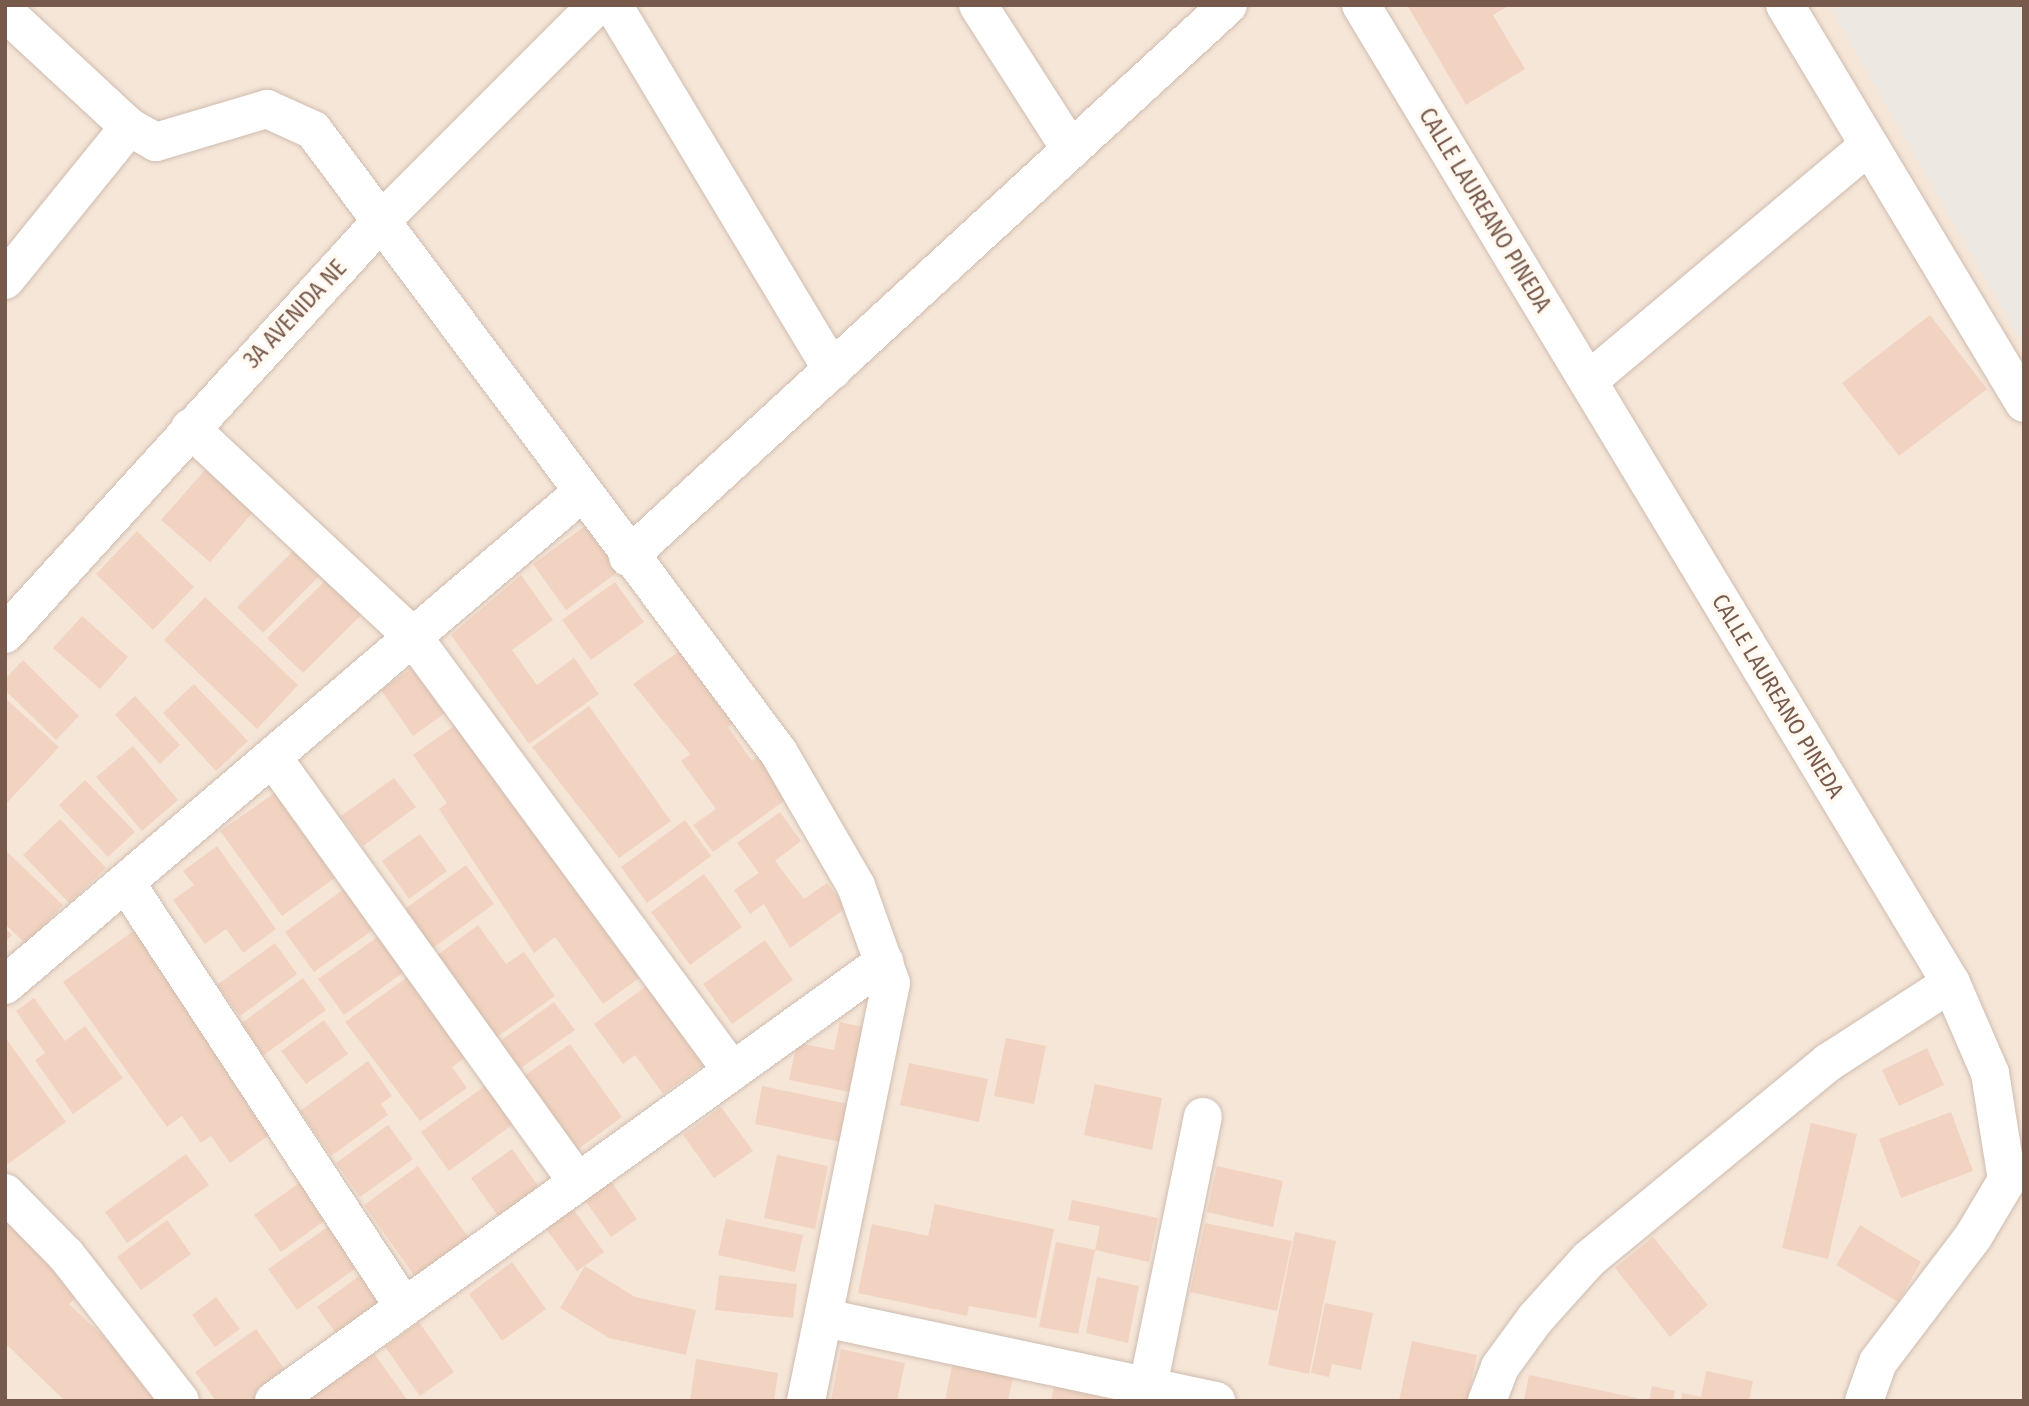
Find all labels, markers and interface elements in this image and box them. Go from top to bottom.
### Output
street label: CALLE LAUREANO PINEDA [1413,103,1557,317]
street label: 3A AVENIDA NE [238,254,352,374]
street label: CALLE LAUREANO PINEDA [1706,589,1850,803]

